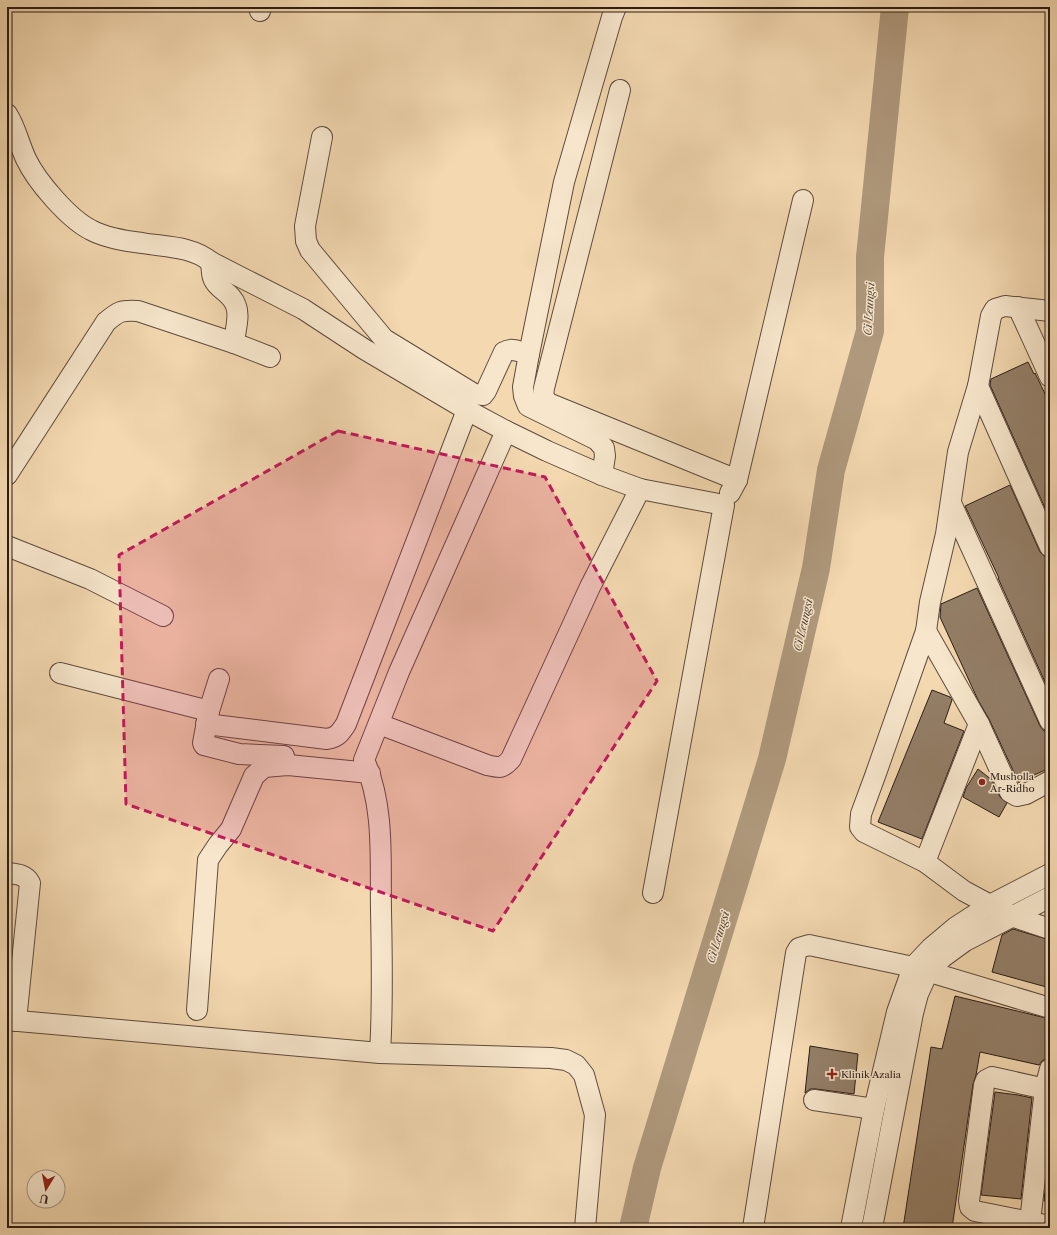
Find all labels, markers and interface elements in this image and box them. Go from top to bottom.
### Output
water label: Ci Leungsi [861,281,877,336]
water label: Ci Leungsi [790,597,816,653]
place label: Musholla Ar-Ridho [989,770,1035,795]
marker: Musholla Ar-Ridho [977,777,987,787]
water label: Ci Leungsi [704,909,733,965]
marker: Klinik Azalia [826,1068,838,1080]
place label: Klinik Azalia [841,1068,902,1081]
north arrow [26,1169,66,1209]
text: U [39,1191,50,1207]

